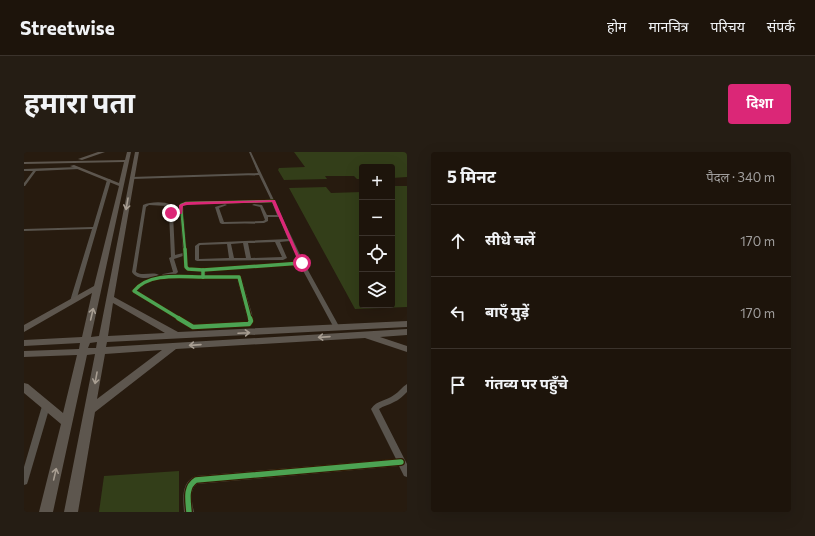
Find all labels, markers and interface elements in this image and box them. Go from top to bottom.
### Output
text: Streetwise [20,16,115,39]
text: होम [607,18,626,35]
text: मानचित्र [648,18,689,35]
text: परिचय [711,18,745,35]
text: संपर्क [767,18,795,35]
button: दिशा [728,84,791,124]
text: हमारा पता [24,85,135,119]
map controls [359,164,395,308]
button: + [359,164,395,200]
text: 5 मिनट [447,166,496,187]
text: पैदल · 340 m [706,169,775,185]
one-way arrow [123,197,131,210]
button: − [359,200,395,236]
route end [162,204,180,222]
icon: ahead [447,230,469,252]
text: सीधे चलें [485,230,535,248]
text: 170 m [740,233,775,249]
button: locate [359,236,395,272]
route start [293,254,311,272]
button: layers [359,272,395,308]
icon: left [447,302,469,324]
text: बाएँ मुड़ें [485,302,529,320]
text: 170 m [740,305,775,321]
one-way arrow [88,308,96,321]
one-way arrow [237,329,250,336]
one-way arrow [318,333,331,341]
one-way arrow [189,342,202,349]
one-way arrow [92,371,100,384]
icon: arrive [447,374,469,396]
text: गंतव्य पर पहुँचे [485,374,568,392]
one-way arrow [52,468,60,481]

